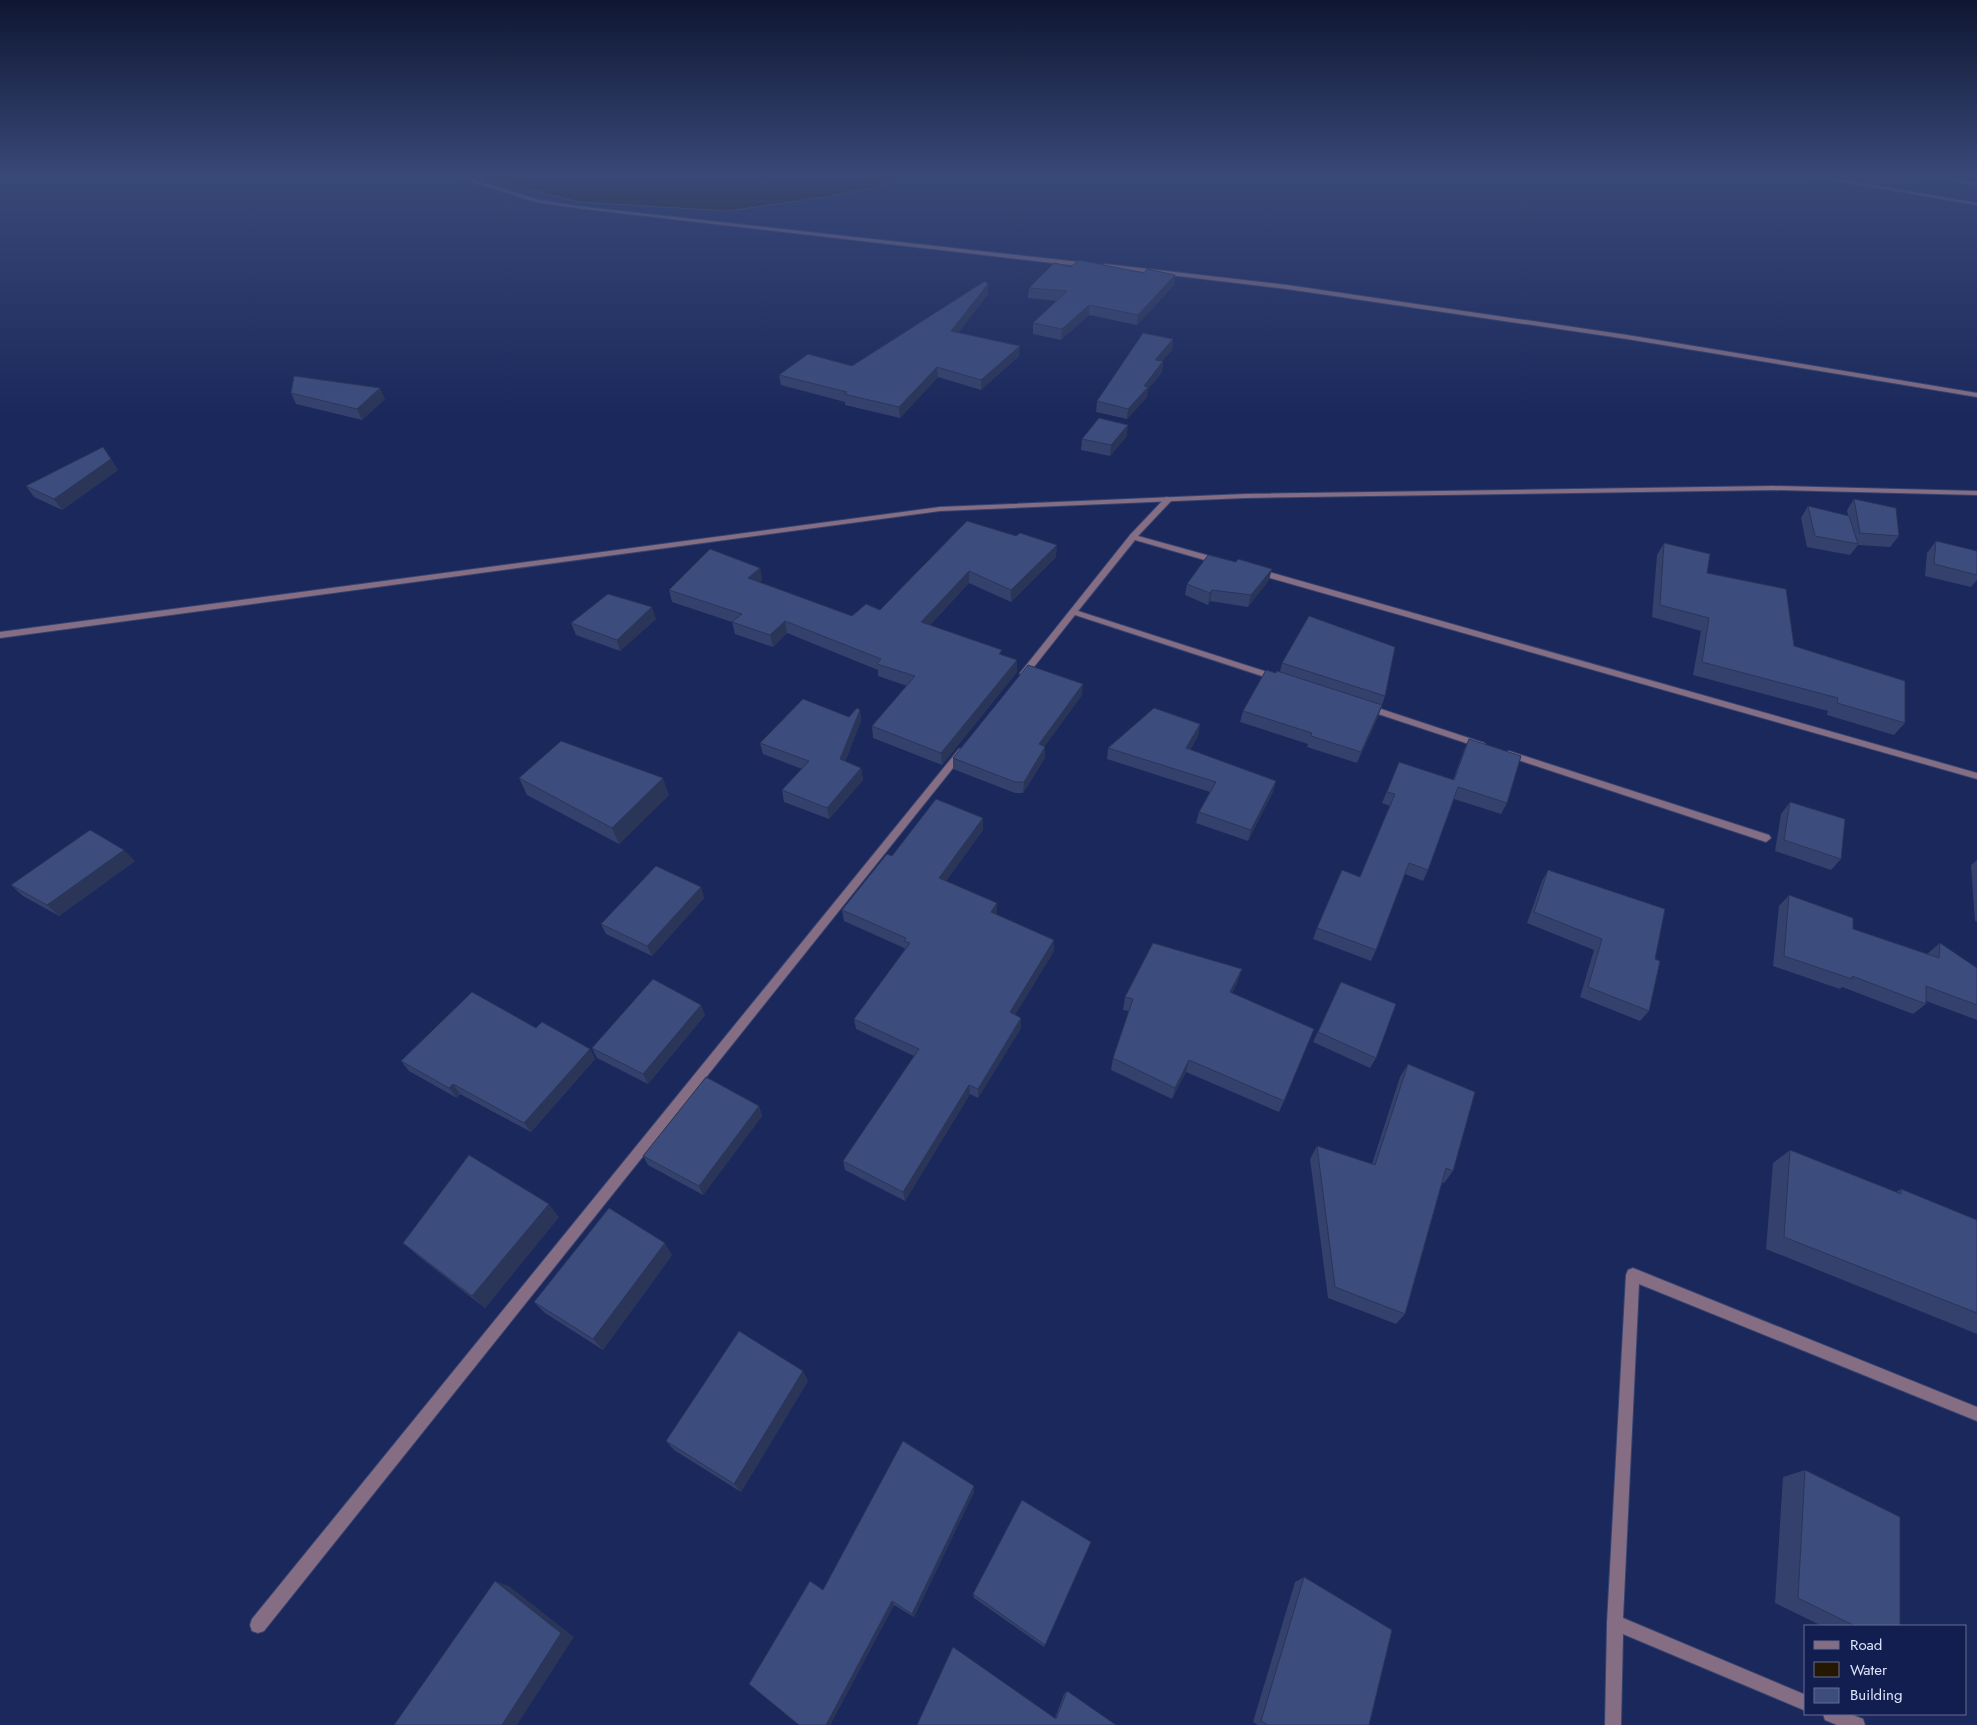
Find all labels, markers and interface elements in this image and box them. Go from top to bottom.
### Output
legend [1804,1625,1967,1715]
text: Road [1850,1634,1882,1656]
text: Water [1850,1659,1888,1681]
text: Building [1850,1684,1902,1706]

